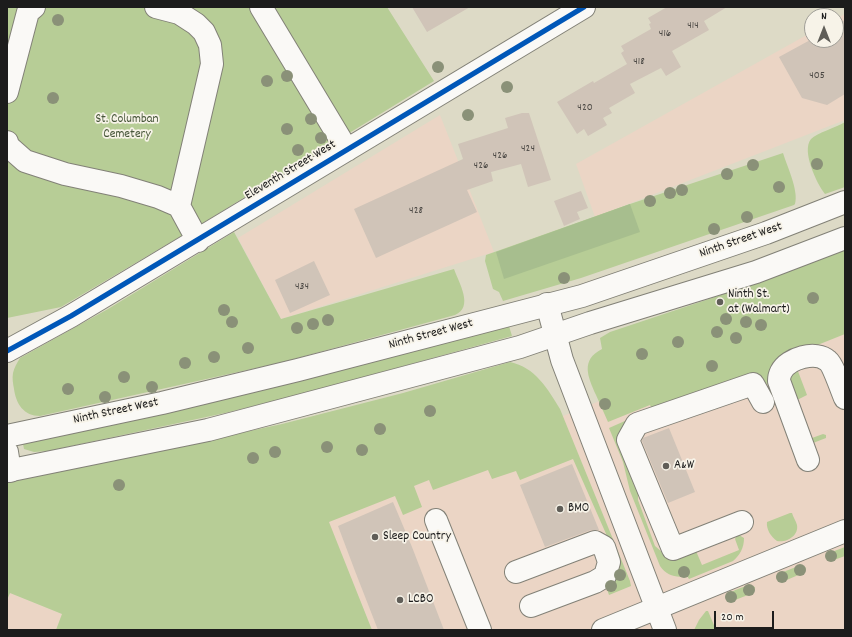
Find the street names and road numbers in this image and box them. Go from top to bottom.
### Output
street label: Eleventh Street West [243,138,339,204]
street label: Ninth Street West [698,220,784,262]
street label: Ninth Street West [387,316,475,354]
street label: Ninth Street West [72,395,160,429]

